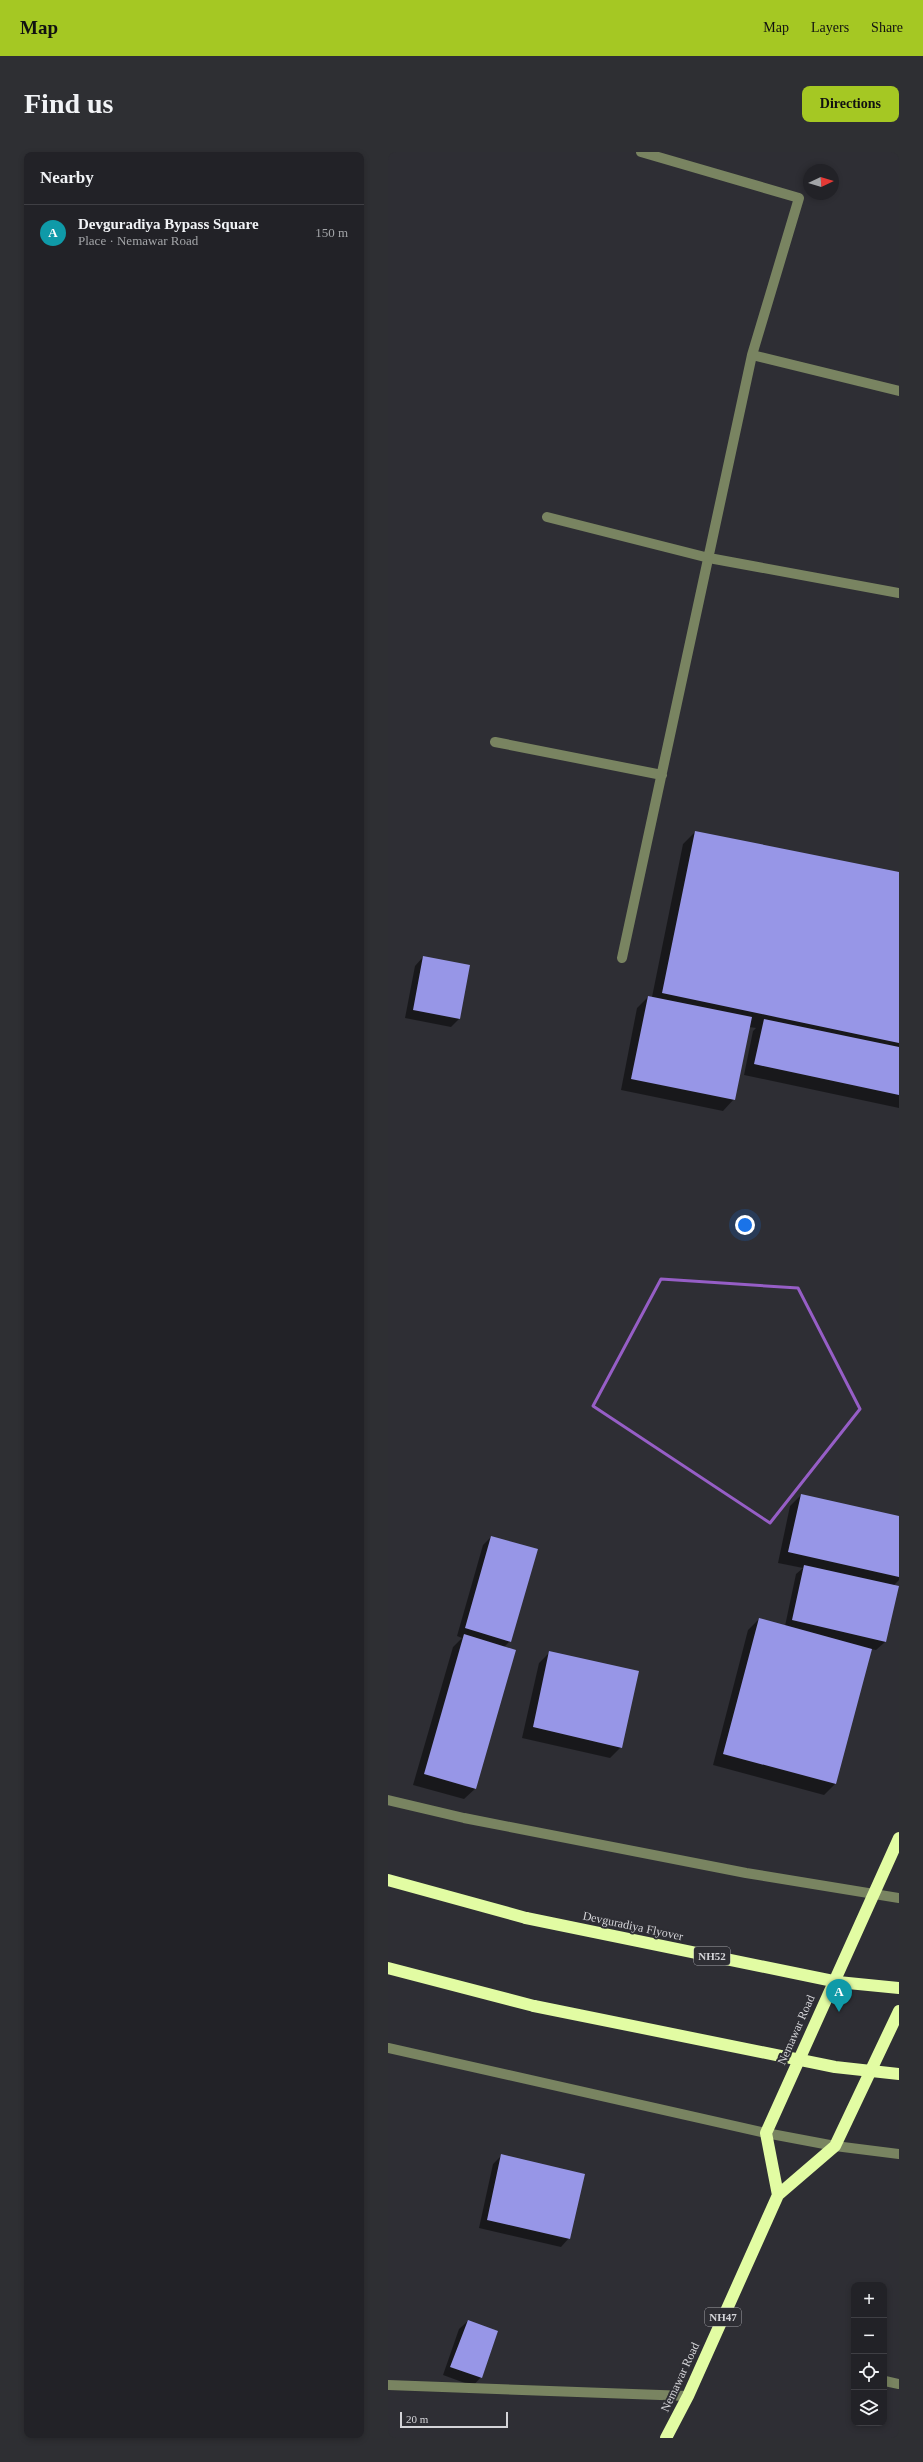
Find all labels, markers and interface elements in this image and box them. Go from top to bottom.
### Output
text: Map [20,17,58,38]
text: Map [763,20,789,35]
text: Layers [811,20,849,35]
text: Share [871,20,903,35]
button: Directions [802,86,899,122]
text: Find us [24,88,114,119]
north arrow [803,164,839,200]
text: Nearby [40,168,94,187]
text: Devguradiya Bypass Square [78,216,259,232]
text: A [48,225,58,240]
text: 150 m [315,225,348,240]
text: Place · Nemawar Road [78,233,198,248]
your location [735,1215,755,1235]
street label: Devguradiya Flyover [582,1909,684,1943]
road number: NH52 [694,1947,730,1965]
pin: A [826,1979,852,2012]
street label: Nemawar Road [774,1993,818,2067]
map controls [851,2282,887,2426]
button: + [851,2282,887,2318]
road number: NH47 [705,2308,741,2326]
button: − [851,2318,887,2354]
street label: Nemawar Road [658,2340,702,2414]
button: locate [851,2354,887,2390]
button: layers [851,2390,887,2426]
scale bar [400,2410,508,2429]
text: 20 m [406,2413,428,2425]

